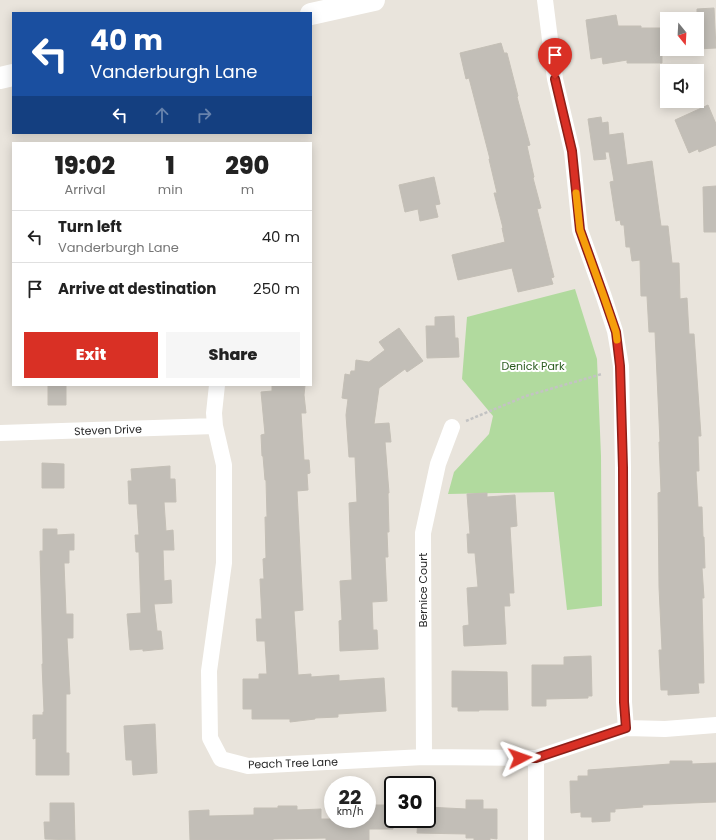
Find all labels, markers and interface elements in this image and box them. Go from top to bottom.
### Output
north arrow [660,12,704,56]
map controls [660,12,704,108]
text: 40 m [90,21,163,60]
icon: left [24,28,76,80]
pin [538,38,572,79]
icon: arrive [544,44,566,66]
text: Vanderburgh Lane [90,59,257,84]
button: sound [660,64,704,108]
icon: left [109,104,131,126]
icon: ahead [151,104,173,126]
icon: right [193,104,215,126]
text: 19:02 [55,149,115,182]
text: 1 [166,149,175,182]
text: 290 [225,149,269,182]
text: Arrival [64,180,105,199]
text: min [158,180,183,199]
text: m [241,180,254,199]
text: Turn left [58,216,122,237]
icon: left [24,226,46,248]
text: 40 m [262,226,300,247]
text: Vanderburgh Lane [58,238,179,257]
icon: arrive [24,278,46,300]
text: Arrive at destination [58,278,216,299]
text: 250 m [253,278,300,299]
button: Exit [24,332,158,378]
button: Share [166,332,300,378]
park label: Denick Park [501,358,565,374]
street label: Steven Drive [74,421,142,439]
street label: Bernice Court [415,553,431,627]
position arrow [499,737,541,779]
street label: Peach Tree Lane [248,753,338,773]
speed limit sign: 30 [384,776,436,828]
text: 22 [339,783,361,811]
text: km/h [337,804,363,819]

